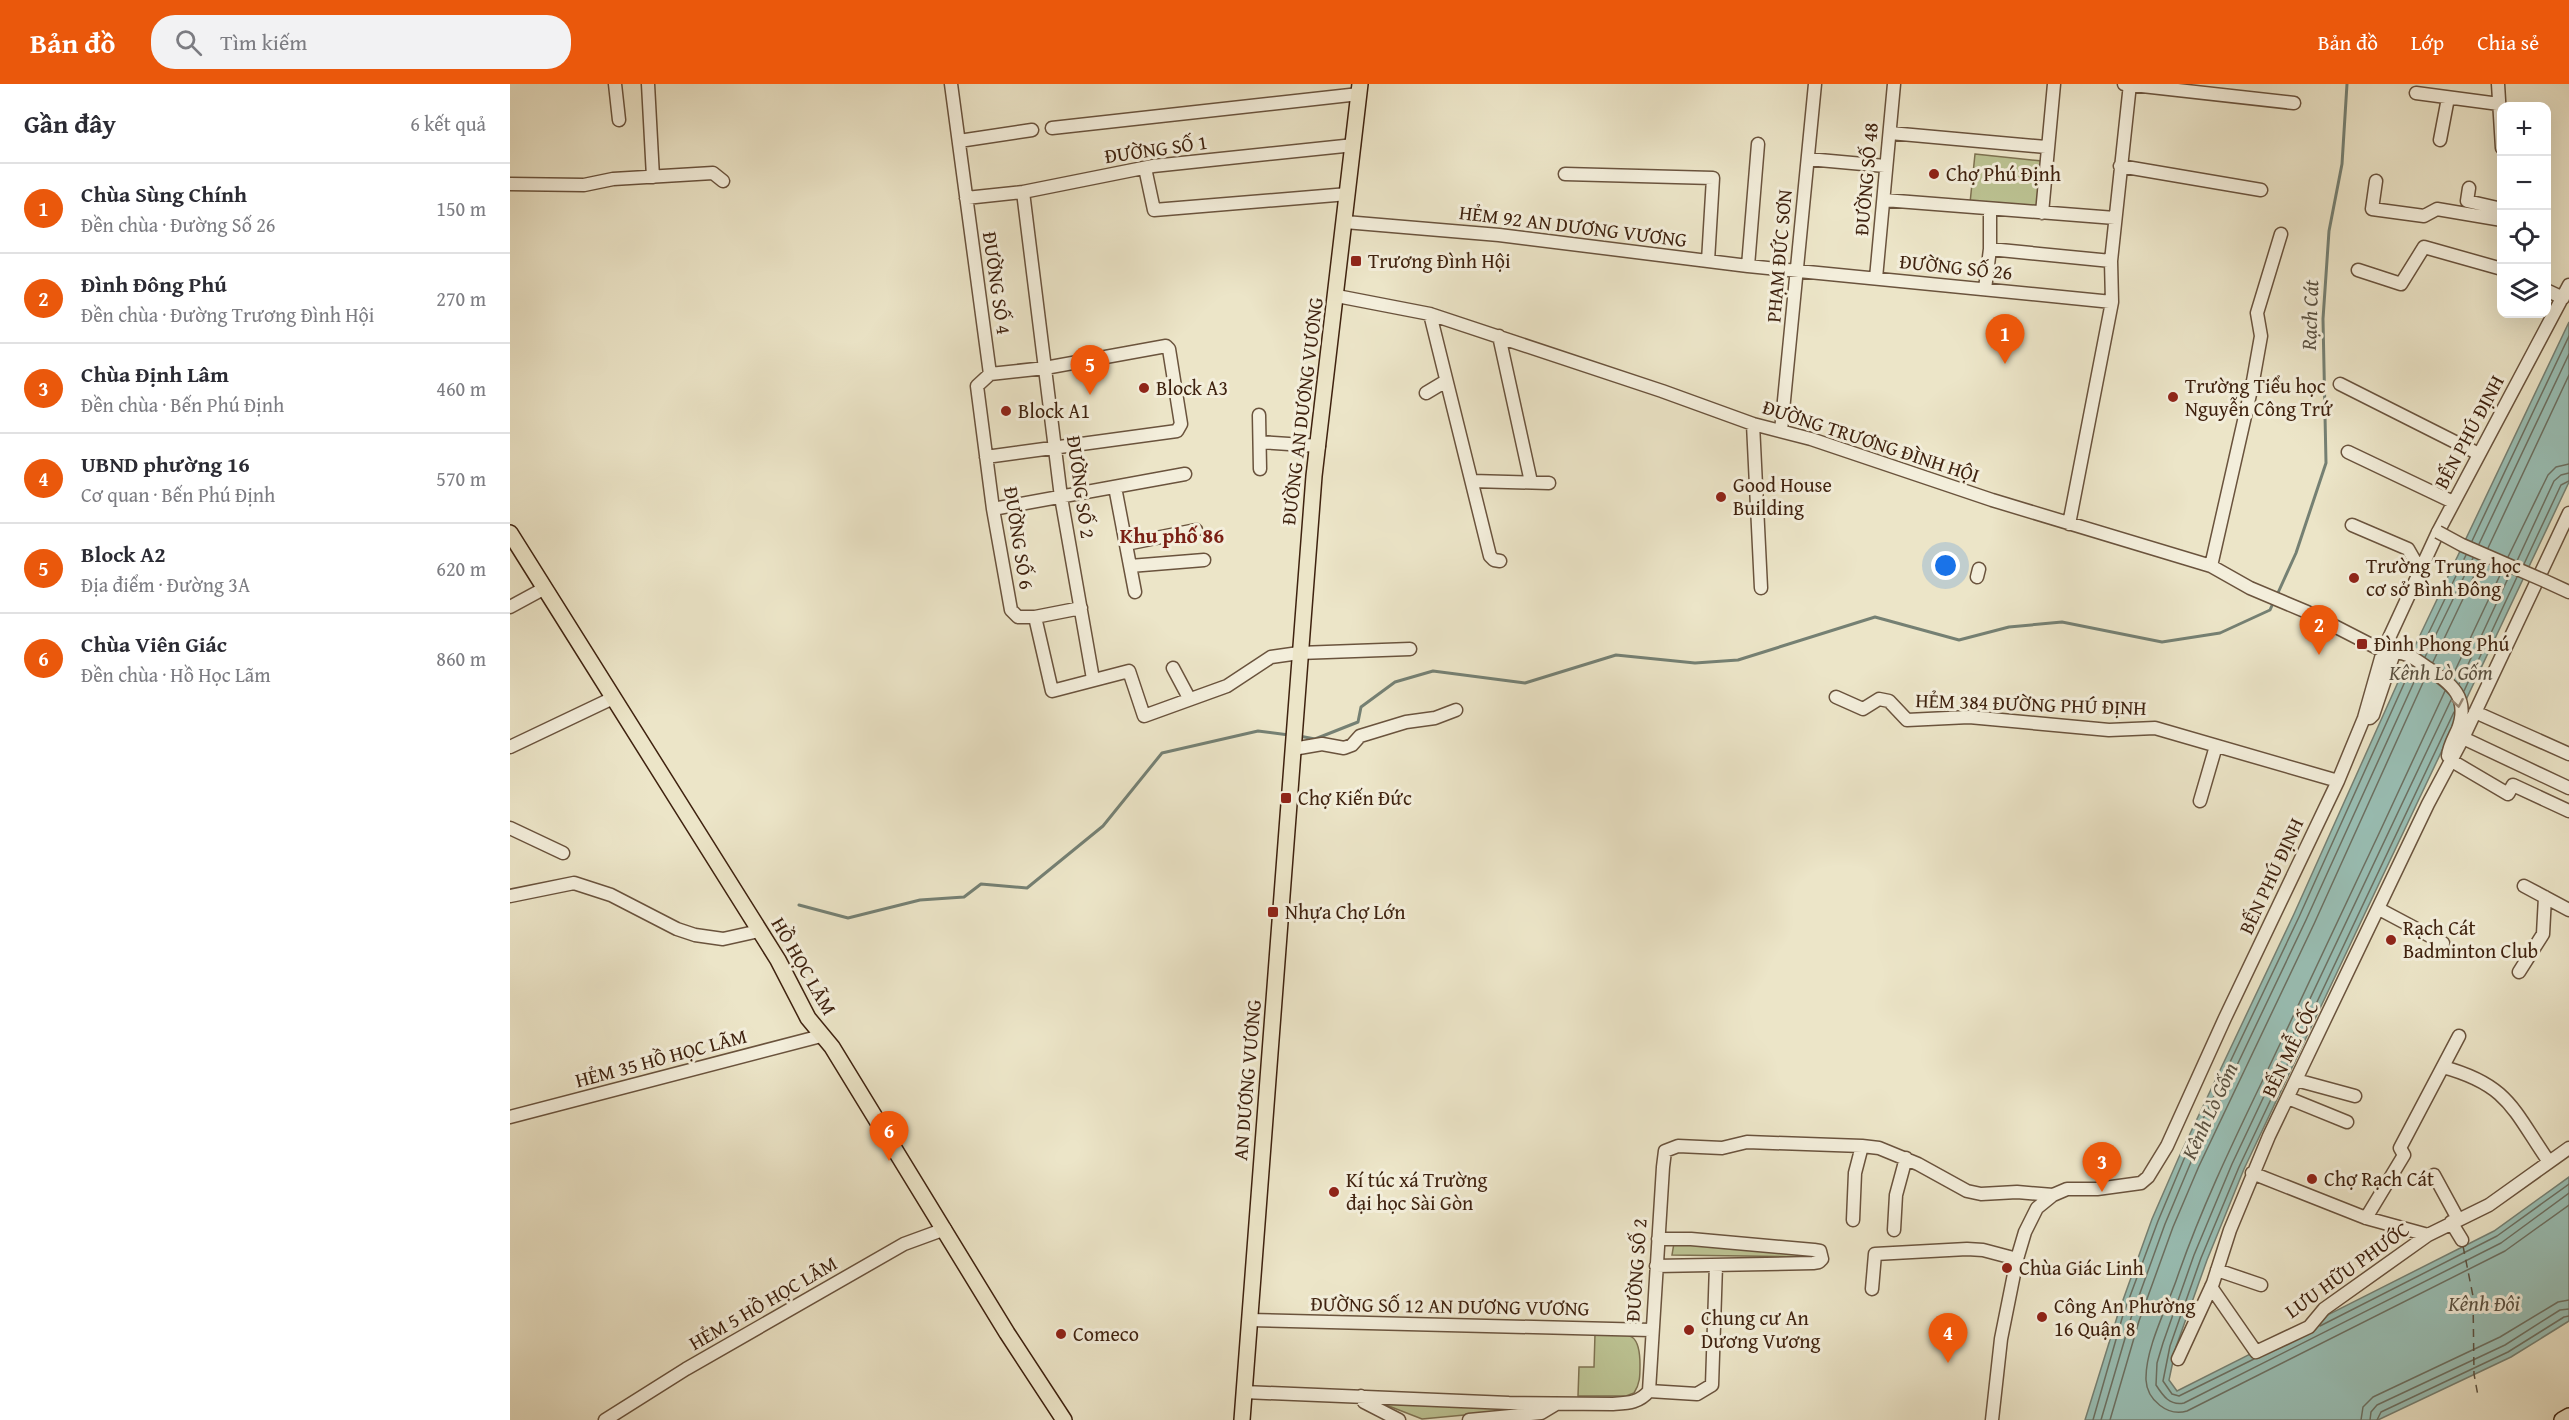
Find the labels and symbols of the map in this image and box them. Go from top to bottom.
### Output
street label: ĐƯỜNG SỐ 48 [1846,121,1885,237]
street label: ĐƯỜNG SỐ 1 [1103,127,1209,170]
place label: Chợ Phú Định [1946,159,2061,188]
marker: Chợ Phú Định [1927,167,1941,181]
street label: PHẠM ĐỨC SƠN [1758,188,1799,324]
street label: HẺM 92 AN DƯƠNG VƯƠNG [1458,197,1689,254]
street label: ĐƯỜNG SỐ 4 [976,230,1019,336]
place label: Trương Đình Hội [1368,246,1511,275]
street label: ĐƯỜNG SỐ 26 [1898,246,2014,287]
marker: Trương Đình Hội [1349,254,1363,268]
water label: Rạch Cát [2293,279,2326,352]
street label: ĐƯỜNG AN DƯƠNG VƯƠNG [1273,295,1330,526]
pin: 1 [1986,314,2024,364]
pin: 5 [1070,346,1110,395]
street label: BẾN PHÚ ĐỊNH [2426,370,2511,494]
place label: Trường Tiểu học Nguyễn Công Trứ [2185,371,2333,423]
place label: Block A3 [1156,373,1228,402]
marker: Block A3 [1137,381,1151,395]
marker: Trường Tiểu học Nguyễn Công Trứ [2166,390,2180,404]
street label: ĐƯỜNG TRƯƠNG ĐÌNH HỘI [1759,392,1983,489]
place label: Block A1 [1018,396,1090,425]
marker: Block A1 [999,404,1013,418]
street label: ĐƯỜNG SỐ 2 [1060,434,1103,540]
place label: Good House Building [1733,470,1832,522]
street label: ĐƯỜNG SỐ 6 [997,485,1042,591]
marker: Good House Building [1714,490,1728,504]
district label: Khu phố 86 [1120,520,1224,551]
your location [1931,551,1960,580]
place label: Trường Trung học cơ sở Bình Đông [2366,551,2521,603]
marker: Trường Trung học cơ sở Bình Đông [2347,571,2361,585]
pin: 2 [2300,606,2338,655]
place label: Đình Phong Phú [2374,629,2509,658]
marker: Đình Phong Phú [2355,637,2369,651]
water label: Kênh Lò Gốm [2388,657,2493,688]
street label: HẺM 384 ĐƯỜNG PHÚ ĐỊNH [1915,685,2147,722]
one-way arrow [2452,698,2464,708]
place label: Chợ Kiến Đức [1298,783,1412,812]
marker: Chợ Kiến Đức [1279,791,1293,805]
street label: BẾN PHÚ ĐỊNH [2231,813,2310,939]
place label: Nhựa Chợ Lớn [1285,897,1406,926]
marker: Nhựa Chợ Lớn [1266,905,1280,919]
street label: HỒ HỌC LÃM [765,911,844,1020]
place label: Rạch Cát Badminton Club [2403,913,2538,965]
marker: Rạch Cát Badminton Club [2384,933,2398,947]
street label: BẾN MỄ CỐC [2254,996,2325,1102]
street label: AN DƯƠNG VƯƠNG [1225,998,1268,1162]
street label: HẺM 35 HỒ HỌC LÃM [572,1021,750,1094]
water label: Kênh Lò Gốm [2173,1057,2246,1165]
pin: 6 [870,1112,908,1161]
pin: 3 [2082,1142,2122,1192]
place label: Chợ Rạch Cát [2324,1164,2434,1193]
place label: Kí túc xá Trường đại học Sài Gòn [1346,1165,1488,1217]
marker: Chợ Rạch Cát [2305,1172,2319,1186]
marker: Kí túc xá Trường đại học Sài Gòn [1327,1185,1341,1199]
street label: LƯU HỮU PHƯỚC [2279,1215,2415,1325]
street label: ĐƯỜNG SỐ 2 [1617,1217,1654,1323]
street label: HẺM 5 HỒ HỌC LÃM [683,1248,842,1357]
place label: Chùa Giác Linh [2019,1253,2144,1282]
marker: Chùa Giác Linh [2000,1261,2014,1275]
water label: Kênh Đôi [2447,1288,2520,1319]
street label: ĐƯỜNG SỐ 12 AN DƯƠNG VƯƠNG [1310,1289,1590,1322]
place label: Công An Phường 16 Quận 8 [2054,1291,2195,1343]
place label: Chung cư An Dương Vương [1701,1303,1821,1355]
marker: Công An Phường 16 Quận 8 [2035,1310,2049,1324]
pin: 4 [1928,1314,1968,1363]
place label: Comeco [1073,1319,1139,1348]
marker: Chung cư An Dương Vương [1682,1323,1696,1337]
marker: Comeco [1054,1327,1068,1341]

